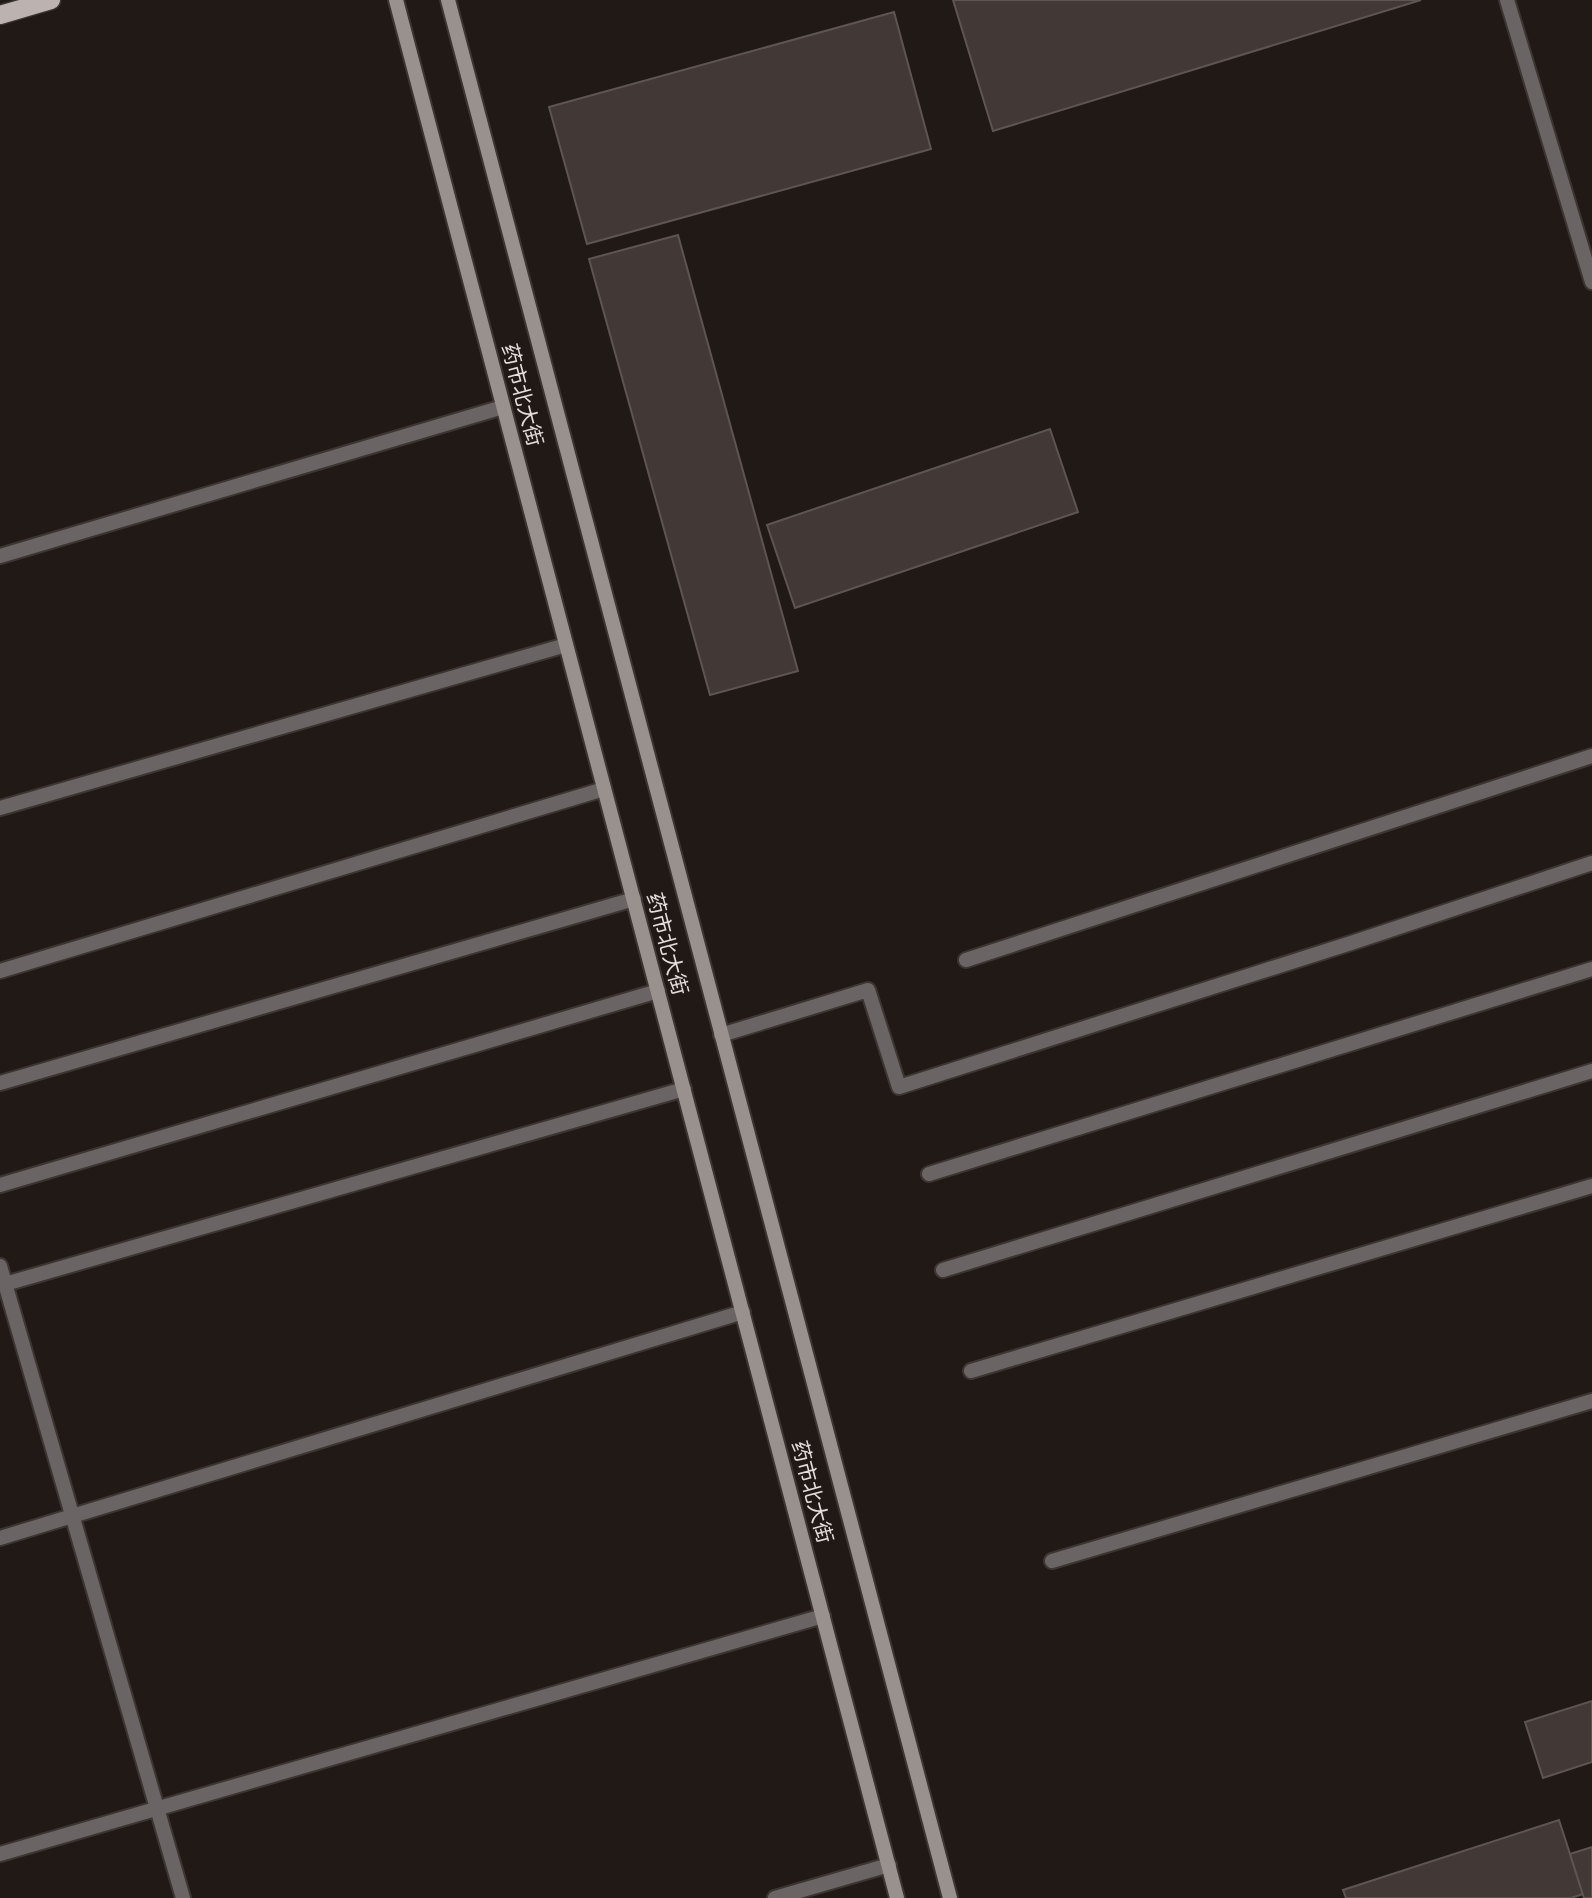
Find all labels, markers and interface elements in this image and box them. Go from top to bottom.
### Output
street label: 药市北大街 [497,341,548,449]
street label: 药市北大街 [642,890,693,998]
street label: 药市北大街 [787,1438,838,1546]

